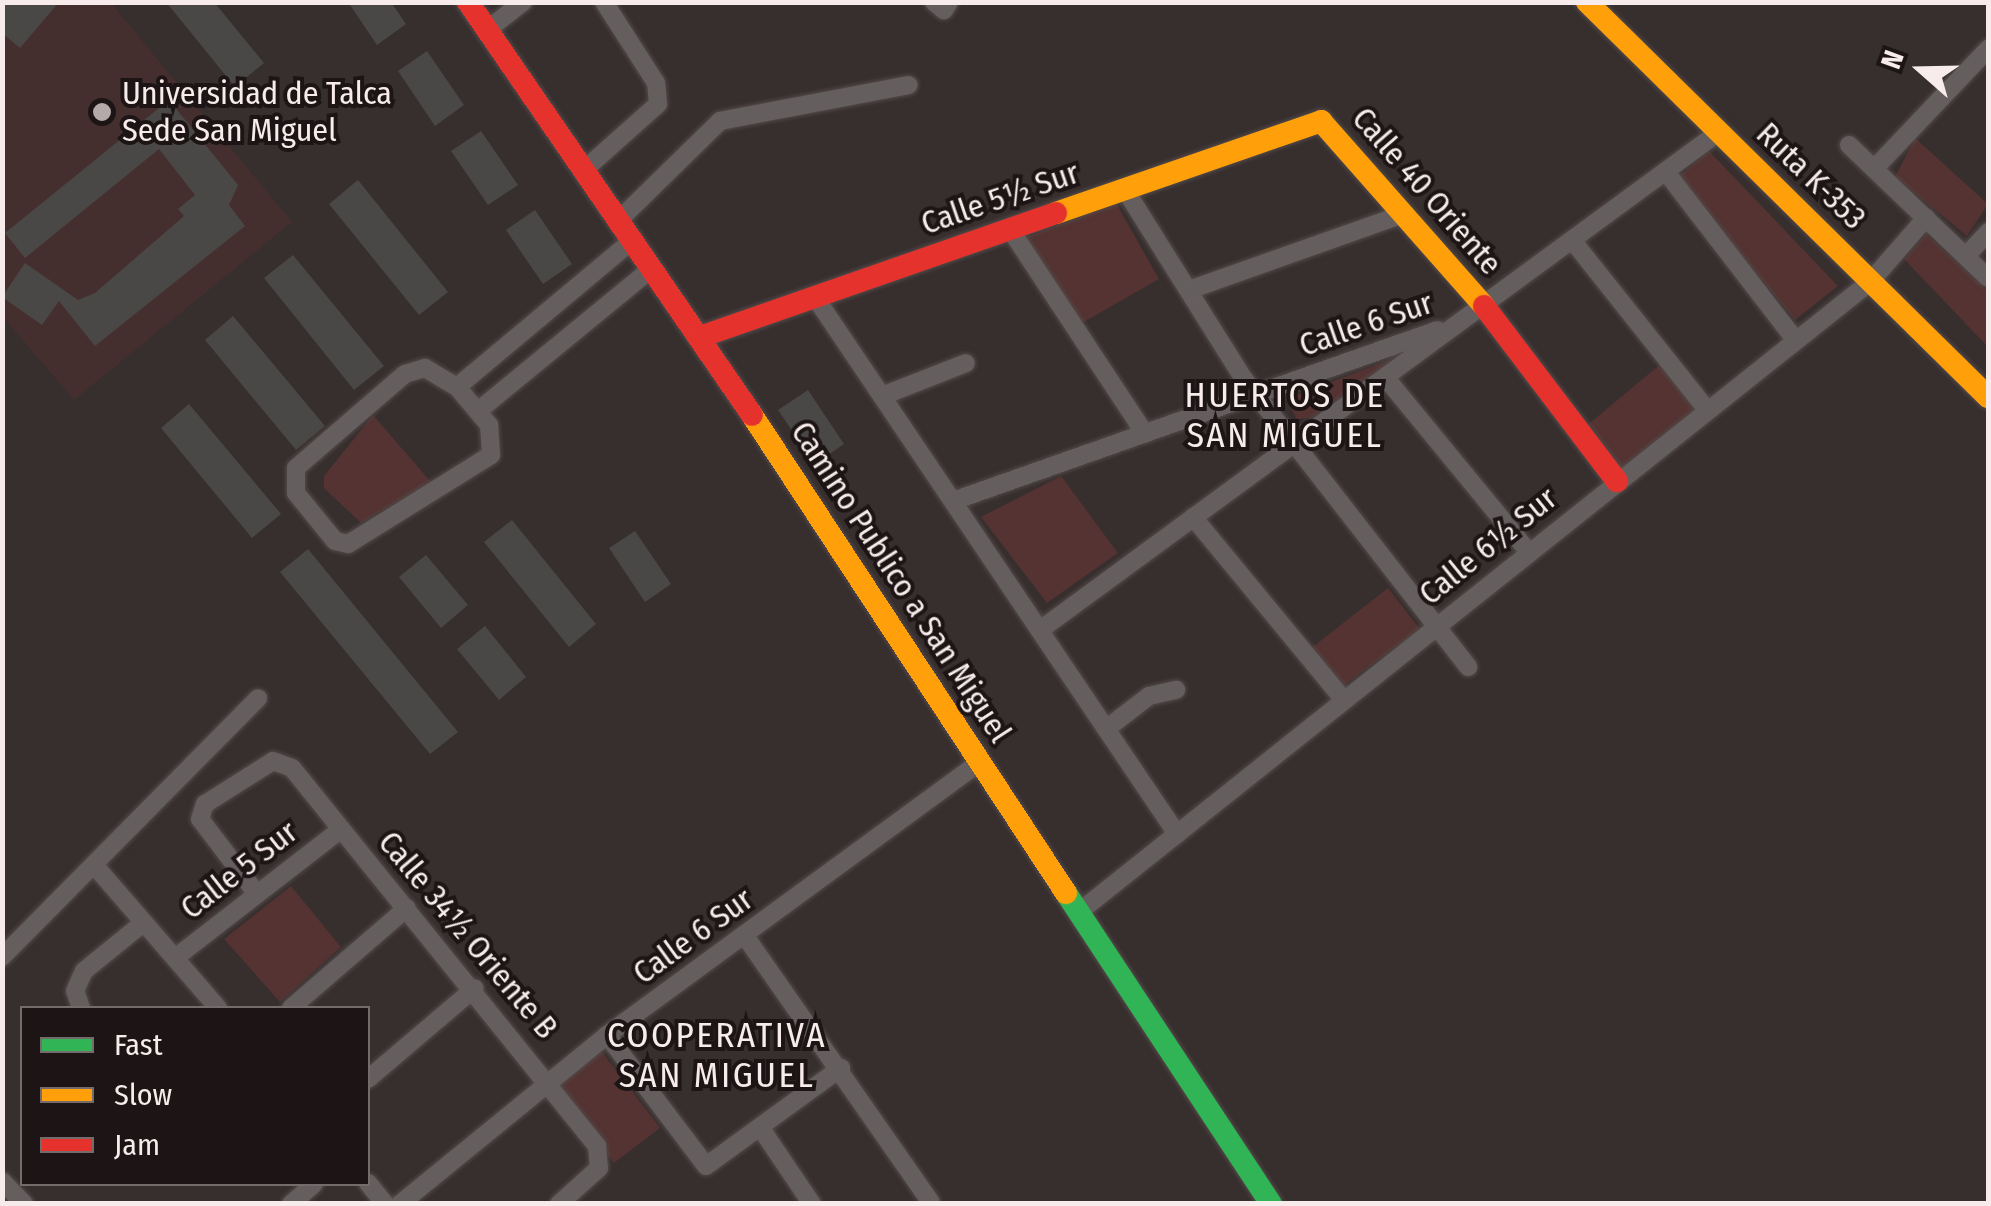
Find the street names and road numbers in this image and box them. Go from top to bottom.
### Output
street label: Calle 40 Oriente [1344,100,1510,282]
street label: Ruta K-353 [1749,115,1873,237]
street label: Calle 5½ Sur [916,153,1084,243]
street label: Calle 6 Sur [1294,283,1438,365]
street label: Camino Publico a San Miguel [783,414,1019,750]
street label: Calle 6½ Sur [1412,479,1564,613]
street label: Calle 5 Sur [173,813,305,927]
street label: Calle 34½ Oriente B [370,824,566,1046]
street label: Calle 6 Sur [626,880,760,992]

